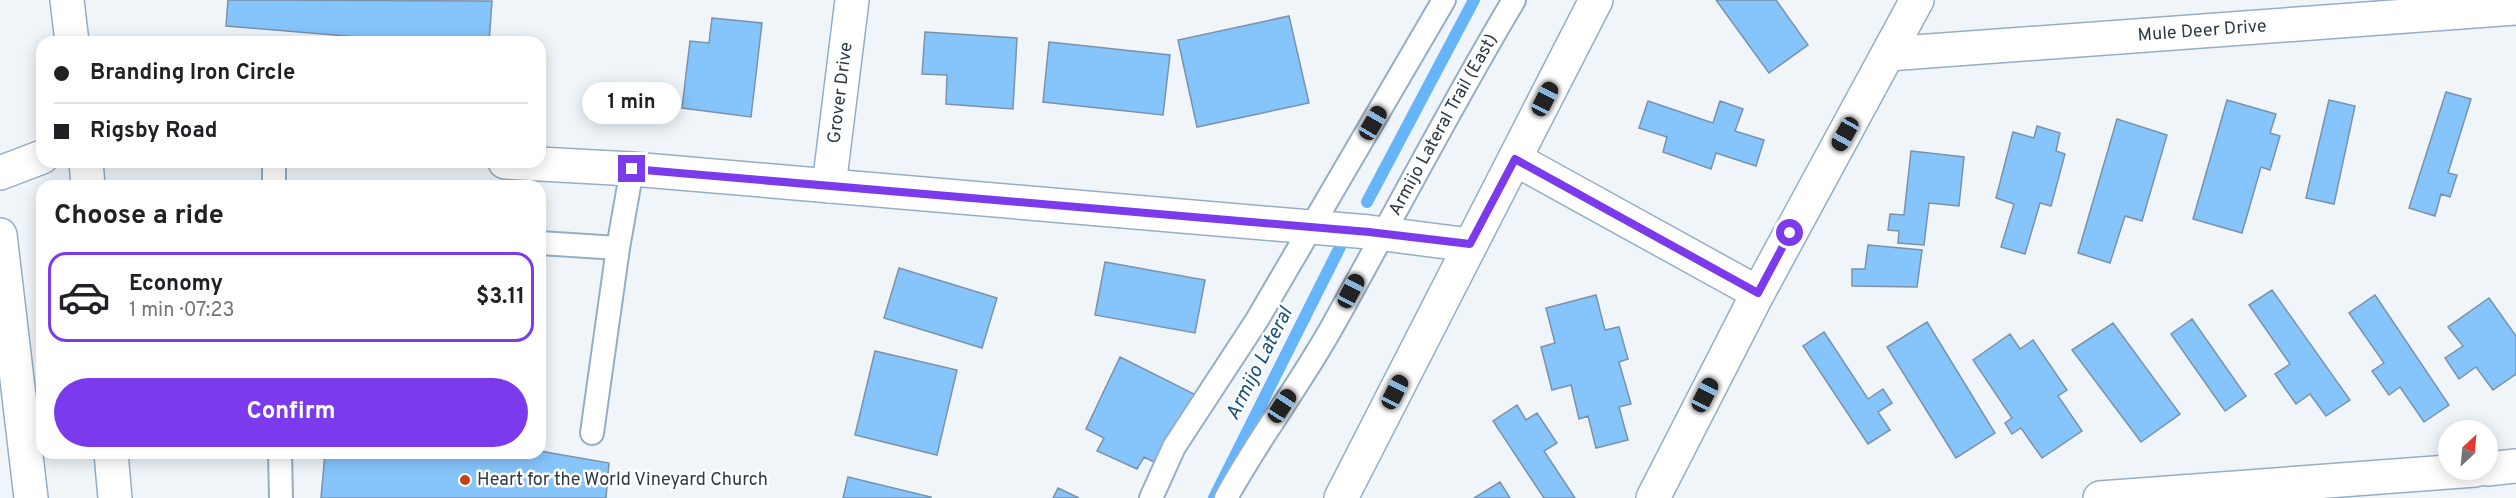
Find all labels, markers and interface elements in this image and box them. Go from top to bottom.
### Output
street label: Mule Deer Drive [2137,15,2267,47]
street label: Armijo Lateral Trail (East) [1384,30,1503,220]
street label: Grover Drive [823,41,858,145]
text: Branding Iron Circle [90,60,295,87]
car [1529,79,1561,119]
callout: 1 min [582,82,682,124]
text: 1 min [607,90,656,116]
car [1356,103,1390,143]
car [1828,114,1862,154]
text: Rigsby Road [90,118,217,145]
route end [618,155,645,182]
text: Choose a ride [54,199,224,233]
route start [1776,219,1803,246]
icon: car [57,270,111,324]
text: Economy [129,271,223,298]
car [1335,271,1367,311]
text: $3.11 [476,284,525,311]
text: 1 min · 07:23 [129,298,235,324]
water label: Armijo Lateral [1220,302,1300,425]
car [1379,372,1411,412]
car [1689,375,1721,415]
button: Confirm [54,378,528,447]
car [1265,386,1299,426]
north arrow [2438,420,2498,480]
map controls [2438,420,2498,480]
place label: Heart for the World Vineyard Church [477,469,768,492]
marker: Heart for the World Vineyard Church [458,473,472,487]

